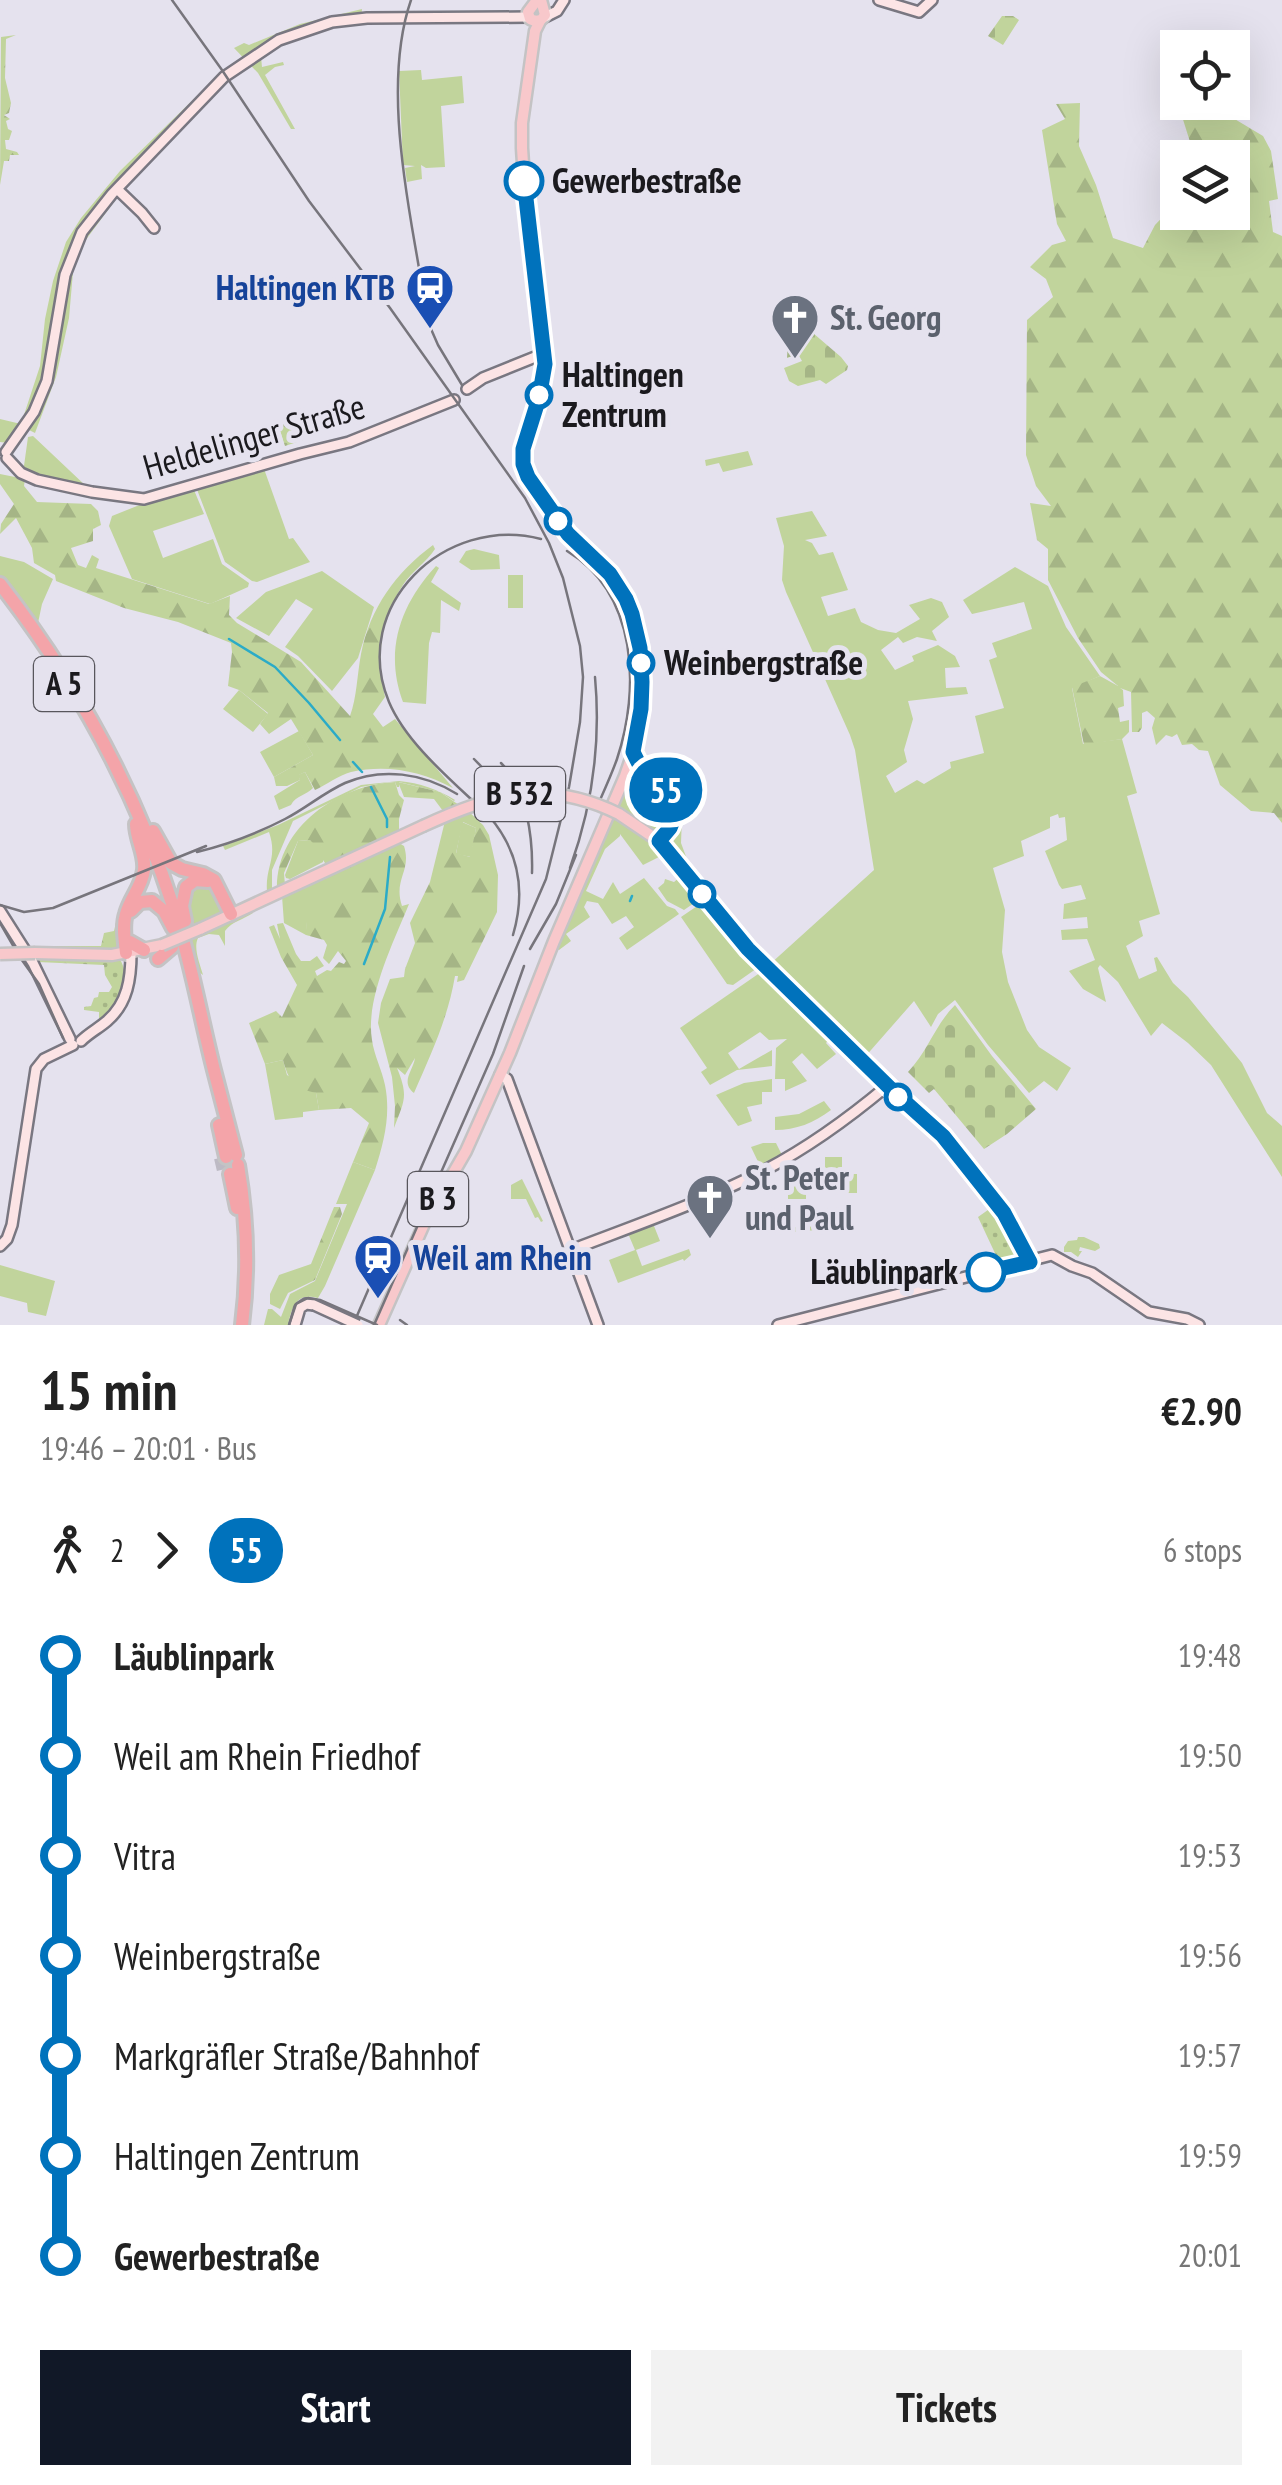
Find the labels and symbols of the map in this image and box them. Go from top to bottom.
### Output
place label: Gewerbestraße [552,157,742,203]
marker: Gewerbestraße [505,162,543,200]
station icon: Haltingen KTB [404,262,456,330]
place label: Haltingen KTB [216,264,395,310]
church icon: St. Georg [769,292,821,360]
place label: St. Georg [830,294,941,340]
place label: Haltingen Zentrum [562,351,684,437]
street label: Heldelinger Straße [138,382,370,490]
marker: Haltingen Zentrum [526,382,552,408]
unlabelled marker [545,508,571,534]
place label: Weinbergstraße [663,639,863,685]
marker: Weinbergstraße [628,650,654,676]
road number: A 5 [34,657,94,711]
line badge: 55 [621,758,711,822]
road number: B 532 [475,767,565,821]
unlabelled marker [689,881,715,907]
unlabelled marker [885,1084,911,1110]
place label: St. Peter und Paul [745,1154,854,1240]
road number: B 3 [408,1172,468,1226]
church icon: St. Peter und Paul [684,1172,736,1240]
station icon: Weil am Rhein [352,1232,404,1300]
place label: Weil am Rhein [412,1234,592,1280]
place label: Läublinpark [810,1248,959,1294]
marker: Läublinpark [967,1253,1005,1291]

